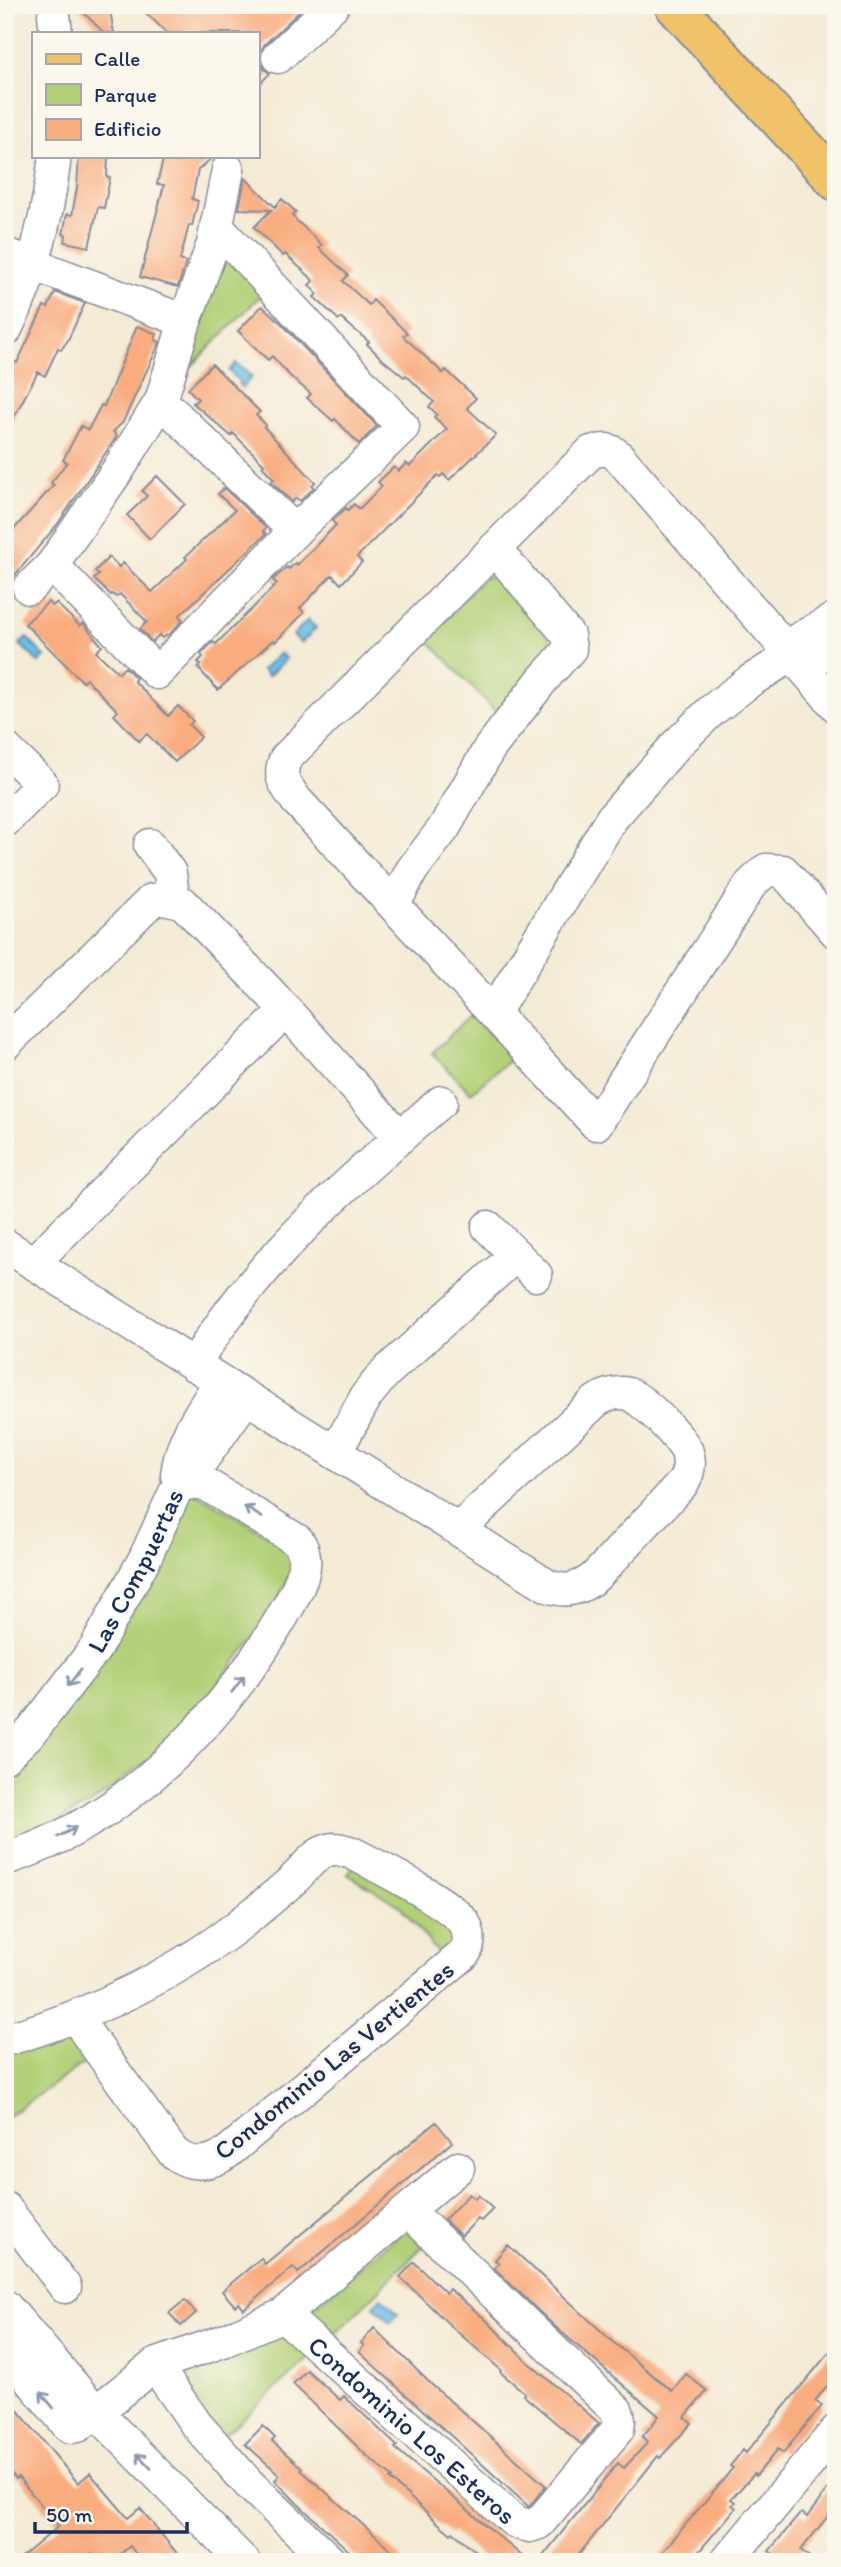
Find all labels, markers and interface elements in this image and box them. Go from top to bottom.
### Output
legend [32,32,259,158]
text: Calle [94,46,140,71]
text: Parque [94,82,157,107]
text: Edificio [94,116,162,141]
street label: Las Compuertas [80,1484,190,1658]
one-way arrow [243,1505,263,1519]
one-way arrow [67,1668,82,1686]
one-way arrow [230,1675,245,1693]
one-way arrow [57,1824,77,1838]
street label: Condominio Las Vertientes [208,1953,460,2167]
street label: Condominio Los Esteros [302,2329,523,2531]
one-way arrow [40,2392,55,2410]
one-way arrow [136,2453,153,2470]
scale bar [35,2490,187,2534]
text: 50 m [46,2502,93,2527]

